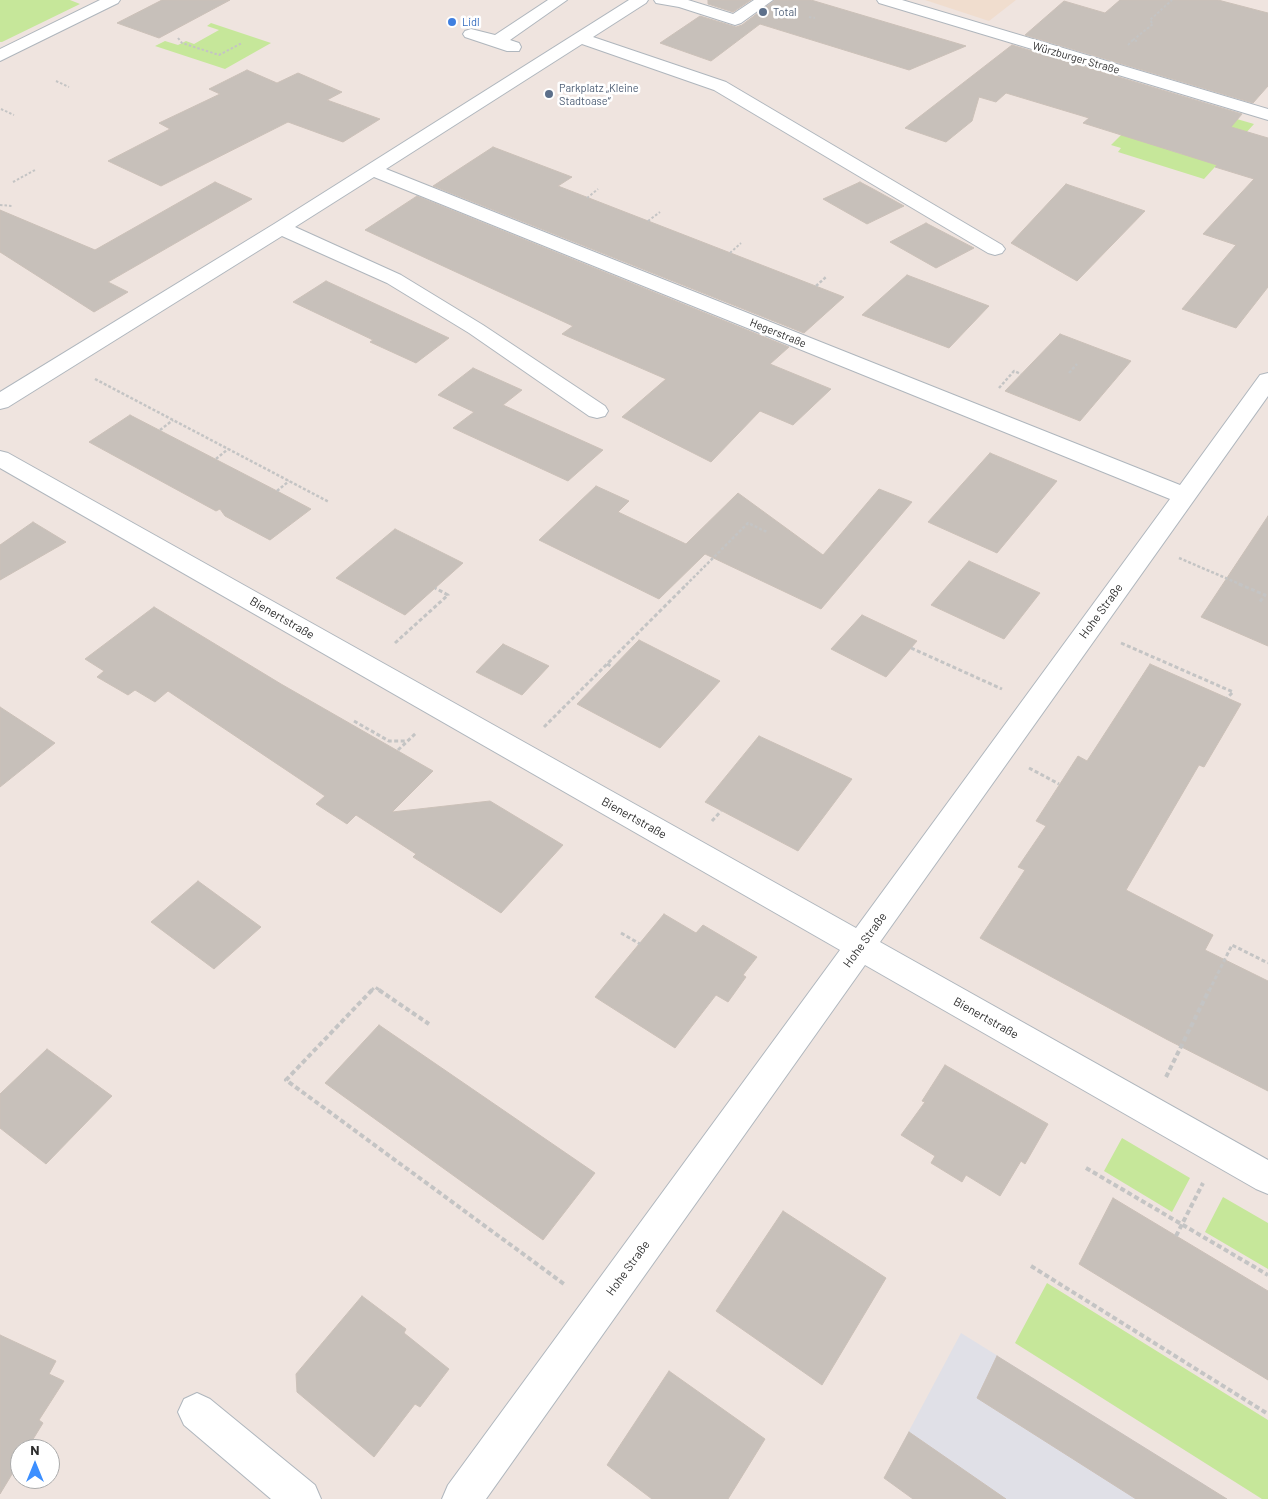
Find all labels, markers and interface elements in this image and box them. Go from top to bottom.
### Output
place label: Total [773,5,797,19]
marker: Total [757,6,769,18]
place label: Lidl [462,15,480,29]
marker: Lidl [446,16,458,28]
street label: Würzburger Straße [1031,39,1121,77]
place label: Parkplatz „Kleine Stadtoase“ [559,81,639,107]
marker: Parkplatz „Kleine Stadtoase“ [543,88,555,100]
street label: Hegerstraße [748,316,808,350]
street label: Hohe Straße [1076,581,1126,641]
street label: Bienertstraße [247,594,317,642]
street label: Bienertstraße [599,794,669,842]
street label: Hohe Straße [840,910,890,970]
street label: Bienertstraße [951,994,1021,1042]
street label: Hohe Straße [603,1238,653,1298]
north arrow [10,1439,60,1489]
text: N [30,1441,40,1458]

